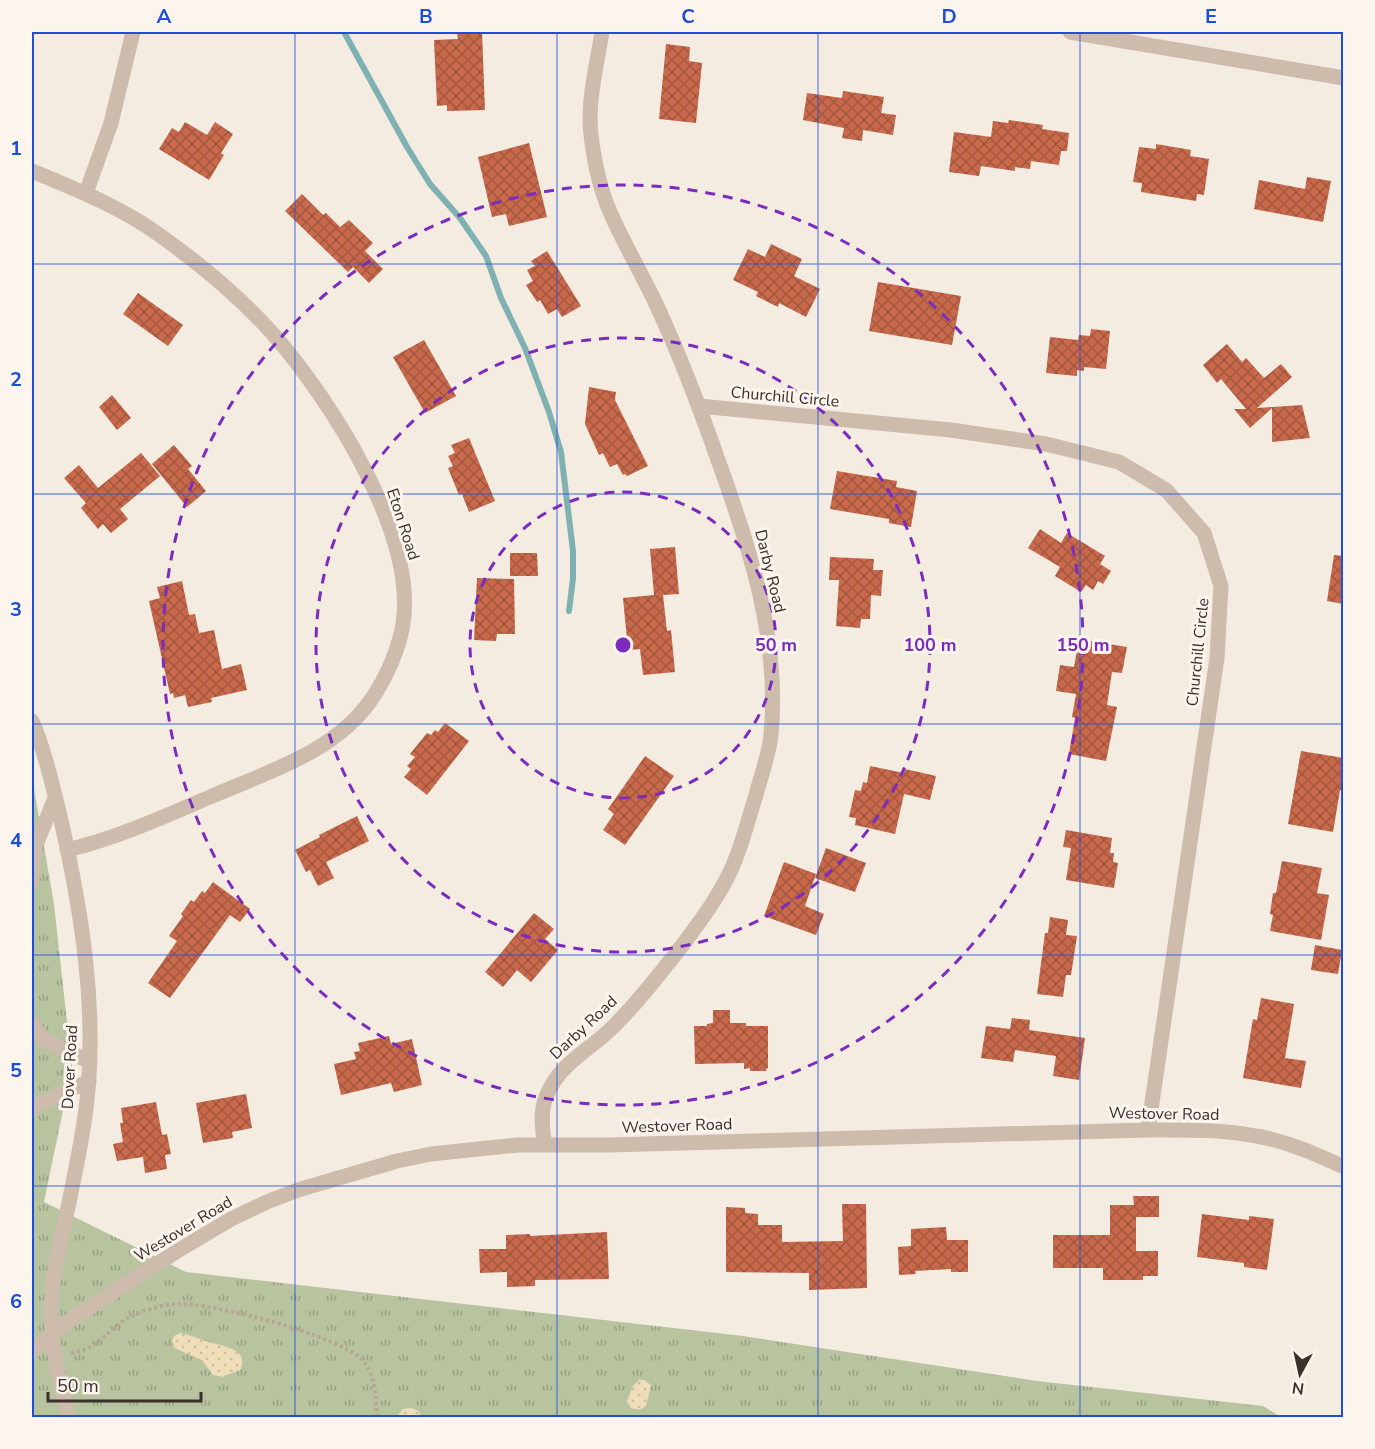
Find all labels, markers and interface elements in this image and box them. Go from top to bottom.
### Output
text: A [157,3,172,30]
text: B [419,3,433,30]
text: C [681,3,695,30]
text: D [941,3,957,30]
text: E [1205,3,1217,30]
text: 1 [10,135,22,162]
text: 2 [10,366,22,393]
street label: Churchill Circle [730,381,840,413]
street label: Eton Road [381,486,425,563]
street label: Darby Road [749,527,791,615]
text: 3 [10,596,22,623]
street label: Churchill Circle [1181,597,1215,707]
text: 50 m [755,633,797,657]
text: 100 m [903,633,957,657]
text: 150 m [1056,633,1110,657]
centre of rings [613,635,633,655]
text: 4 [10,827,22,854]
street label: Darby Road [545,991,622,1065]
street label: Dover Road [57,1024,83,1110]
text: 5 [10,1057,22,1084]
street label: Westover Road [1108,1102,1220,1126]
street label: Westover Road [621,1113,733,1139]
street label: Westover Road [130,1191,237,1267]
text: 6 [10,1288,22,1315]
north arrow [1270,1344,1330,1404]
scale bar [48,1365,201,1403]
text: 50 m [57,1374,99,1398]
text: N [1291,1376,1306,1400]

